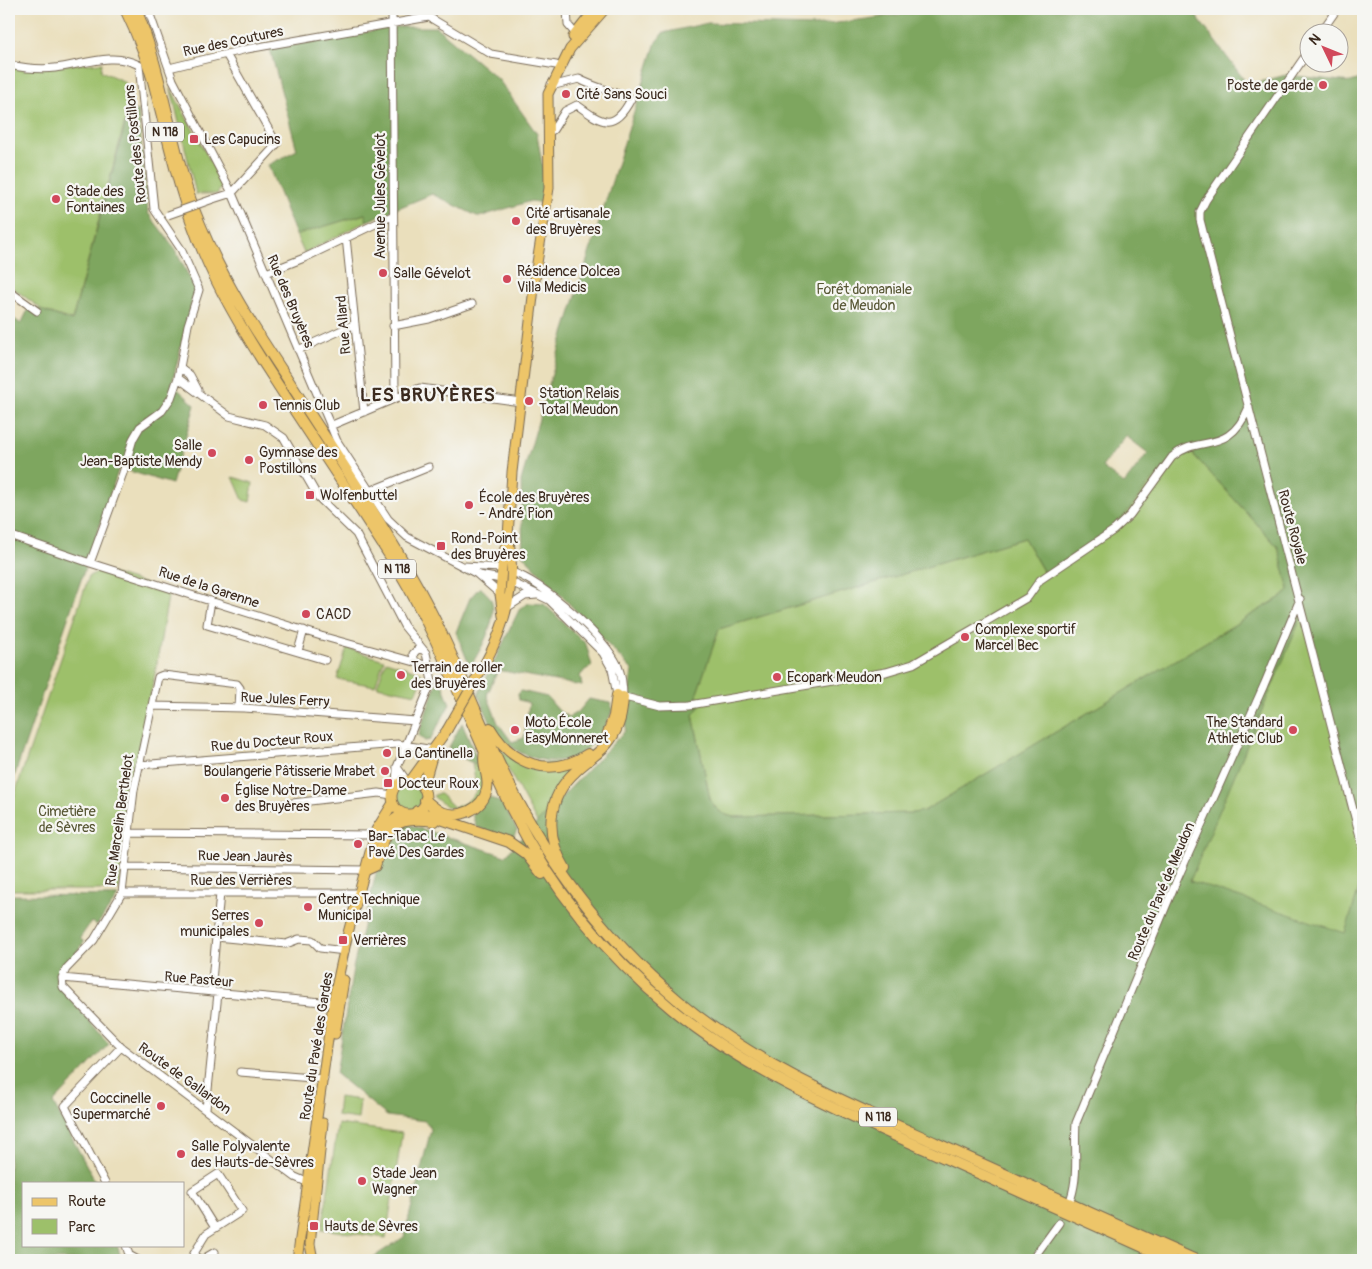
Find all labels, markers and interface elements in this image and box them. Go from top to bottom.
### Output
street label: Rue des Coutures [181,22,286,60]
north arrow [1300,22,1350,72]
text: N [1305,30,1324,49]
place label: Poste de garde [1227,77,1313,94]
marker: Poste de garde [1317,79,1329,91]
street label: Route des Postillons [121,83,150,204]
place label: Cité Sans Souci [576,86,667,103]
marker: Cité Sans Souci [560,88,572,100]
road number: N 118 [146,122,184,142]
place label: Les Capucins [204,131,281,148]
marker: Les Capucins [188,133,200,145]
street label: Avenue Jules Gévelot [372,133,389,259]
place label: Stade des Fontaines [66,183,125,216]
marker: Stade des Fontaines [50,193,62,205]
place label: Cité artisanale des Bruyères [526,205,610,238]
marker: Cité artisanale des Bruyères [510,215,522,227]
street label: Rue des Bruyères [263,252,318,351]
place label: Résidence Dolcea Villa Medicis [517,263,620,296]
place label: Salle Gévelot [393,265,471,282]
marker: Salle Gévelot [377,267,389,279]
marker: Résidence Dolcea Villa Medicis [501,273,513,285]
park label: Forêt domaniale de Meudon [816,281,912,314]
street label: Rue Allard [332,295,355,355]
district label: LES BRUYÈRES [360,383,496,407]
place label: Station Relais Total Meudon [539,385,620,418]
marker: Station Relais Total Meudon [523,395,535,407]
place label: Tennis Club [273,397,340,414]
marker: Tennis Club [257,399,269,411]
place label: Salle Jean-Baptiste Mendy [80,437,202,470]
place label: Gymnase des Postillons [259,444,338,477]
marker: Salle Jean-Baptiste Mendy [206,447,218,459]
marker: Gymnase des Postillons [243,454,255,466]
place label: Wolfenbuttel [320,487,398,504]
place label: École des Bruyères - André Pion [479,488,590,522]
street label: Route Royale [1274,488,1311,566]
marker: Wolfenbuttel [304,489,316,501]
marker: École des Bruyères - André Pion [463,499,475,511]
place label: Rond-Point des Bruyères [451,530,526,563]
marker: Rond-Point des Bruyères [435,540,447,552]
road number: N 118 [378,560,416,578]
street label: Rue de la Garenne [156,563,261,612]
place label: CACD [316,606,351,623]
marker: CACD [300,608,312,620]
place label: Complexe sportif Marcel Bec [975,621,1076,654]
marker: Complexe sportif Marcel Bec [959,631,971,643]
place label: Terrain de roller des Bruyères [411,659,502,692]
marker: Terrain de roller des Bruyères [395,669,407,681]
place label: Ecopark Meudon [787,669,882,686]
marker: Ecopark Meudon [771,671,783,683]
street label: Rue Jules Ferry [240,689,330,710]
place label: Moto École EasyMonneret [525,713,609,747]
place label: The Standard Athletic Club [1206,714,1283,747]
marker: Moto École EasyMonneret [509,724,521,736]
marker: The Standard Athletic Club [1287,724,1299,736]
street label: Rue du Docteur Roux [210,728,334,755]
place label: La Cantinella [397,745,473,762]
marker: La Cantinella [381,747,393,759]
street label: Rue Marcelin Berthelot [102,753,137,887]
place label: Boulangerie Pâtisserie Mrabet [204,763,375,780]
marker: Boulangerie Pâtisserie Mrabet [379,765,391,777]
place label: Docteur Roux [398,775,479,792]
marker: Docteur Roux [382,777,394,789]
place label: Église Notre-Dame des Bruyères [235,781,347,815]
marker: Église Notre-Dame des Bruyères [219,792,231,804]
park label: Cimetière de Sèvres [38,803,96,836]
street label: Route du Pavé de Meudon [1125,819,1198,963]
place label: Bar-Tabac Le Pavé Des Gardes [368,828,465,861]
marker: Bar-Tabac Le Pavé Des Gardes [352,838,364,850]
street label: Rue Jean Jaurès [198,847,293,866]
street label: Rue des Verrières [190,872,292,889]
place label: Centre Technique Municipal [318,891,420,924]
marker: Centre Technique Municipal [302,901,314,913]
place label: Serres municipales [180,907,250,940]
marker: Serres municipales [253,917,265,929]
place label: Verrières [353,932,407,949]
marker: Verrières [337,934,349,946]
street label: Rue Pasteur [164,968,234,991]
street label: Route du Pavé des Gardes [296,970,337,1121]
street label: Route de Gallardon [135,1039,235,1118]
place label: Coccinelle Supermarché [72,1090,151,1123]
marker: Coccinelle Supermarché [155,1100,167,1112]
road number: N 118 [859,1108,897,1126]
place label: Salle Polyvalente des Hauts-de-Sèvres [191,1138,315,1171]
marker: Salle Polyvalente des Hauts-de-Sèvres [175,1148,187,1160]
place label: Stade Jean Wagner [372,1165,437,1198]
marker: Stade Jean Wagner [356,1175,368,1187]
legend [22,1182,185,1246]
text: Route [68,1192,106,1211]
text: Parc [68,1218,96,1237]
place label: Hauts de Sèvres [324,1218,419,1235]
marker: Hauts de Sèvres [308,1220,320,1232]

